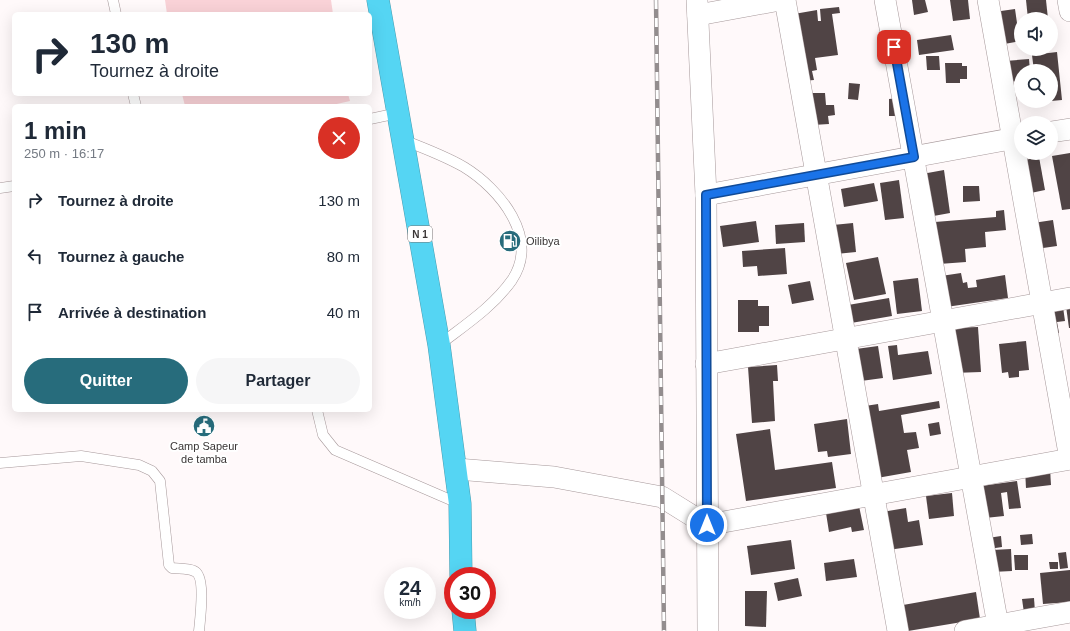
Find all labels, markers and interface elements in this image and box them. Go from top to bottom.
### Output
map controls [1014,12,1058,160]
button: sound [1014,12,1058,56]
icon: right [24,28,76,80]
text: 130 m [90,28,169,59]
pin [877,30,911,64]
icon: arrive [883,36,905,58]
text: Tournez à droite [90,61,219,81]
button: search [1014,64,1058,108]
button: layers [1014,116,1058,160]
text: 1 min [24,117,87,144]
button: close [318,117,360,159]
text: 250 m · 16:17 [24,146,104,161]
icon: right [24,189,46,211]
text: Tournez à droite [58,192,174,209]
text: 130 m [318,192,360,209]
road number: N 1 [408,226,432,242]
fuel station icon: Oilibya [497,228,523,254]
place label: Oilibya [526,235,561,247]
icon: left [24,245,46,267]
text: Tournez à gauche [58,248,184,265]
text: 80 m [327,248,360,265]
icon: arrive [24,301,46,323]
text: Arrivée à destination [58,304,206,321]
text: 40 m [327,304,360,321]
button: Quitter [24,358,188,404]
button: Partager [196,358,360,404]
public building icon: Camp Sapeur de tamba [191,413,217,439]
place label: Camp Sapeur de tamba [170,440,238,465]
position arrow [686,504,728,546]
speed limit sign: 30 [444,567,496,619]
text: 24 [399,577,421,599]
text: km/h [399,597,421,608]

